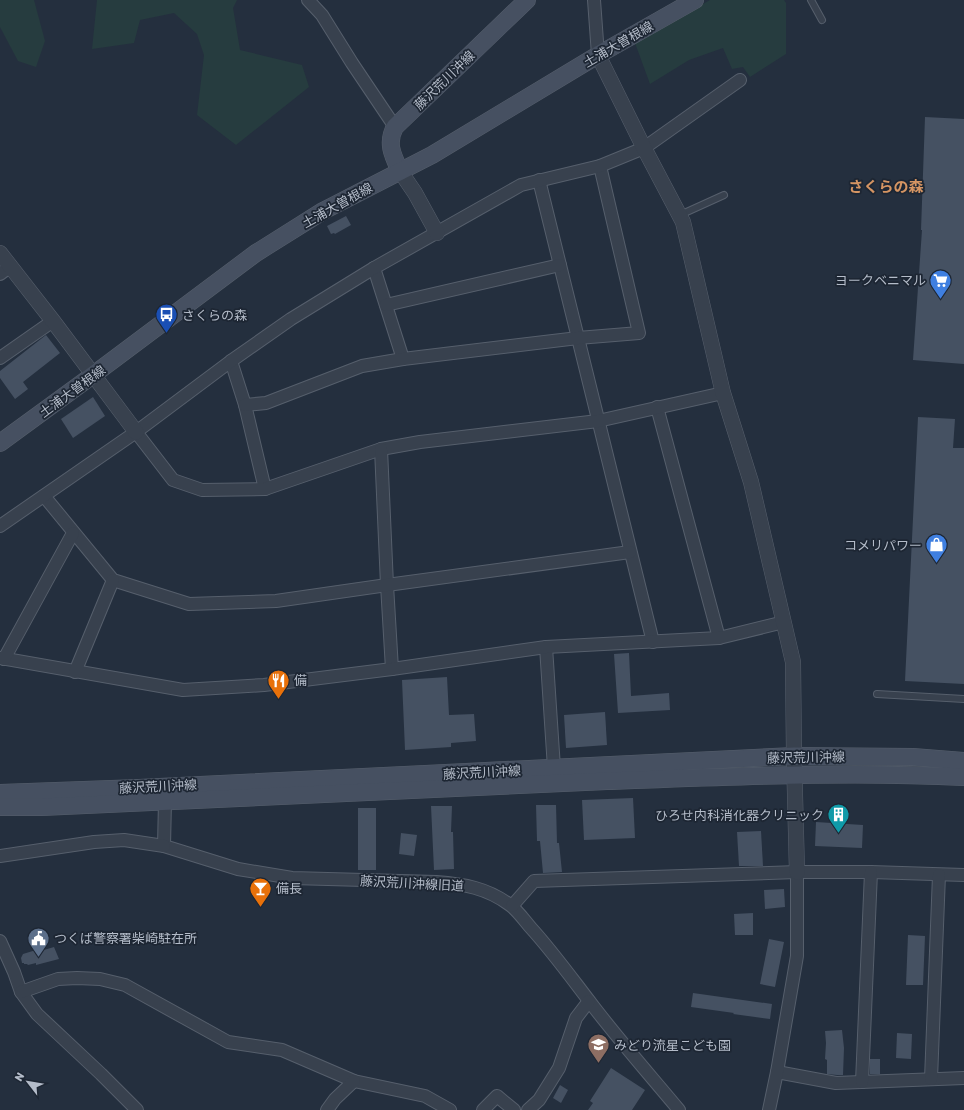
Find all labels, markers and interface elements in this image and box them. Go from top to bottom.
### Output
street label: 土浦大曽根線 [581,18,656,70]
street label: 藤沢荒川沖線 [411,48,478,113]
district label: さくらの森 [848,178,924,196]
street label: 土浦大曽根線 [299,180,375,231]
supermarket icon: ヨークベニマル [928,267,954,300]
place label: ヨークベニマル [835,273,926,288]
bus stop icon: さくらの森 [154,302,180,335]
place label: さくらの森 [182,308,247,323]
street label: 土浦大曽根線 [36,362,108,420]
shop icon: コメリパワー [924,532,950,565]
place label: コメリパワー [844,538,922,553]
restaurant icon: 備 [265,667,291,700]
place label: 備 [294,673,307,688]
street label: 藤沢荒川沖線 [767,749,845,766]
street label: 藤沢荒川沖線 [443,763,521,782]
street label: 藤沢荒川沖線 [119,777,197,796]
building icon: ひろせ内科消化器クリニック [826,802,852,835]
place label: ひろせ内科消化器クリニック [655,808,824,823]
street label: 藤沢荒川沖線旧道 [360,873,464,894]
bar icon: 備長 [247,875,273,908]
place label: 備長 [276,881,302,896]
public building icon: つくば警察署柴崎駐在所 [26,925,52,958]
place label: つくば警察署柴崎駐在所 [54,931,197,946]
school or university icon: みどり流星こども園 [585,1032,611,1065]
place label: みどり流星こども園 [614,1038,731,1053]
north arrow [8,1062,48,1102]
text: N [12,1070,28,1084]

